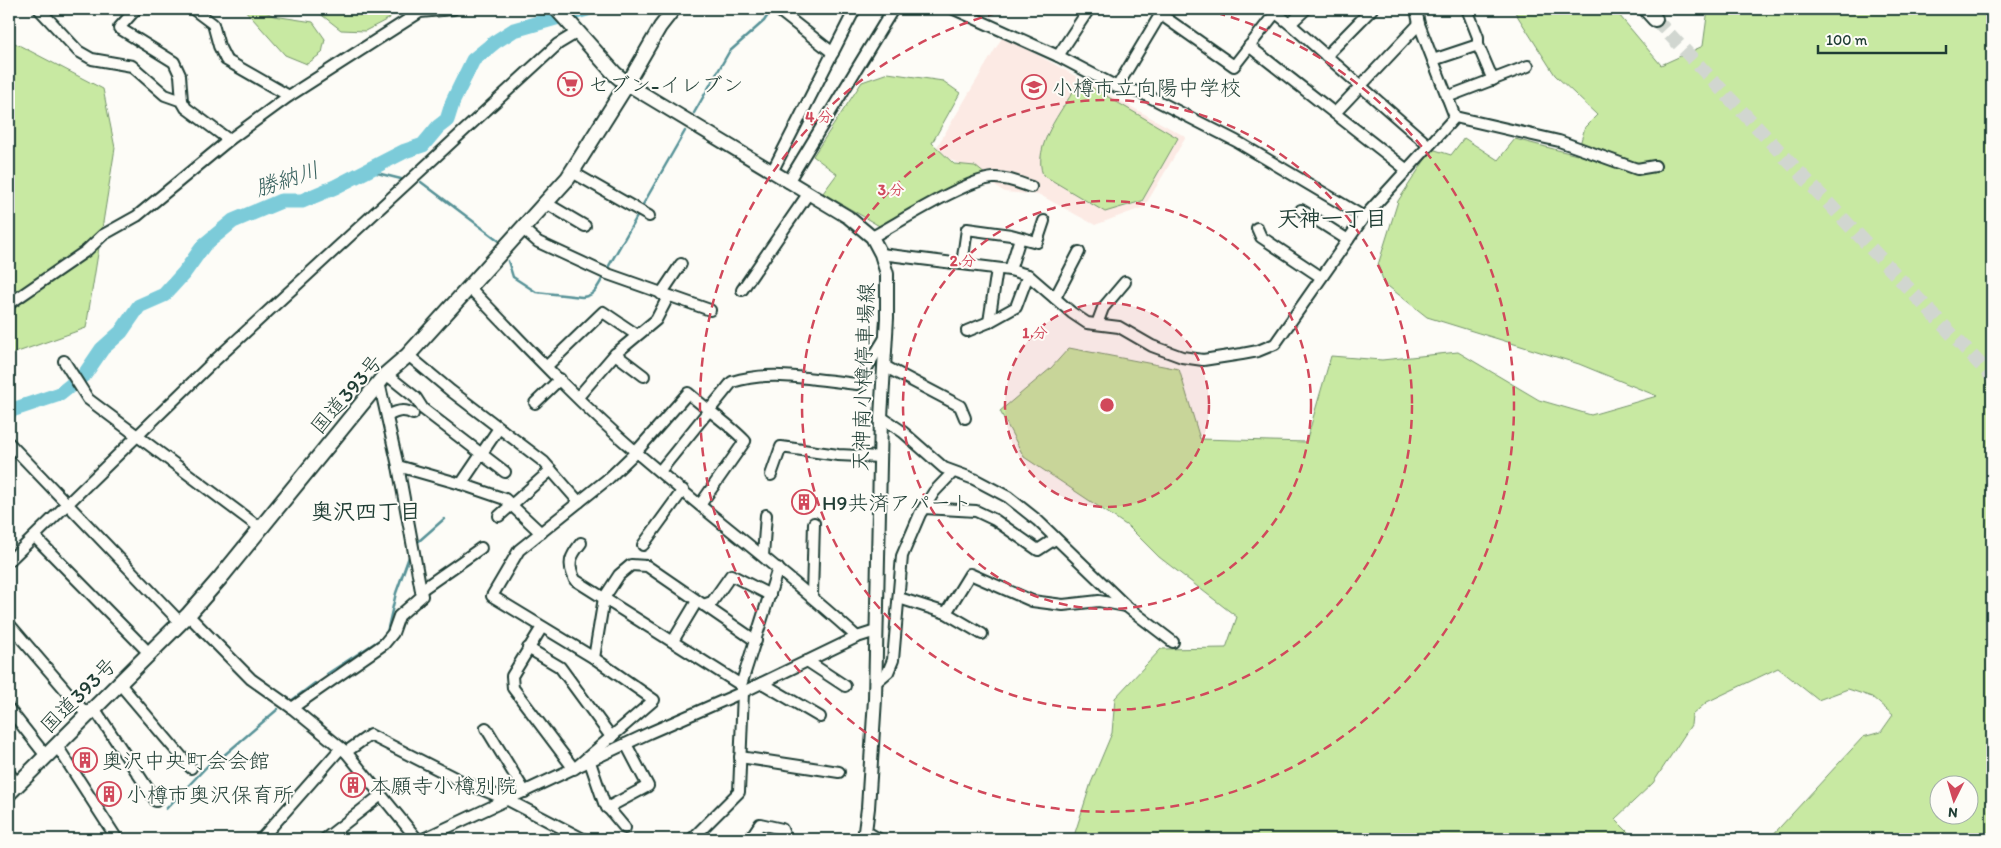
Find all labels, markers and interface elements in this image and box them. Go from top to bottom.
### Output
scale bar [1818,22,1946,54]
text: 100 m [1826,31,1868,49]
supermarket icon: セブン-イレブン [557,71,583,97]
place label: セブン-イレブン [588,72,743,97]
school or university icon: 小樽市立向陽中学校 [1021,74,1047,100]
place label: 小樽市立向陽中学校 [1052,75,1241,100]
text: 4 分 [805,108,833,126]
water label: 勝納川 [251,156,323,202]
text: 3 分 [878,181,904,199]
district label: 天神一丁目 [1277,205,1387,232]
text: 2 分 [950,252,976,270]
street label: 天神南小樽停車場線 [847,282,879,472]
text: 1 分 [1022,324,1048,342]
street label: 国道393号 [305,349,387,439]
centre of rings [1098,396,1116,414]
building icon: H9共済アパート [791,489,817,515]
place label: H9共済アパート [822,490,972,515]
district label: 奥沢四丁目 [311,498,421,525]
street label: 国道393号 [35,652,121,738]
building icon: 奥沢中央町会会館 [72,747,98,773]
place label: 奥沢中央町会会館 [102,748,270,773]
building icon: 本願寺小樽別院 [340,772,366,798]
place label: 本願寺小樽別院 [370,773,517,798]
north arrow [1928,776,1978,826]
building icon: 小樽市奥沢保育所 [96,781,122,807]
place label: 小樽市奥沢保育所 [126,782,294,807]
text: N [1947,804,1958,821]

